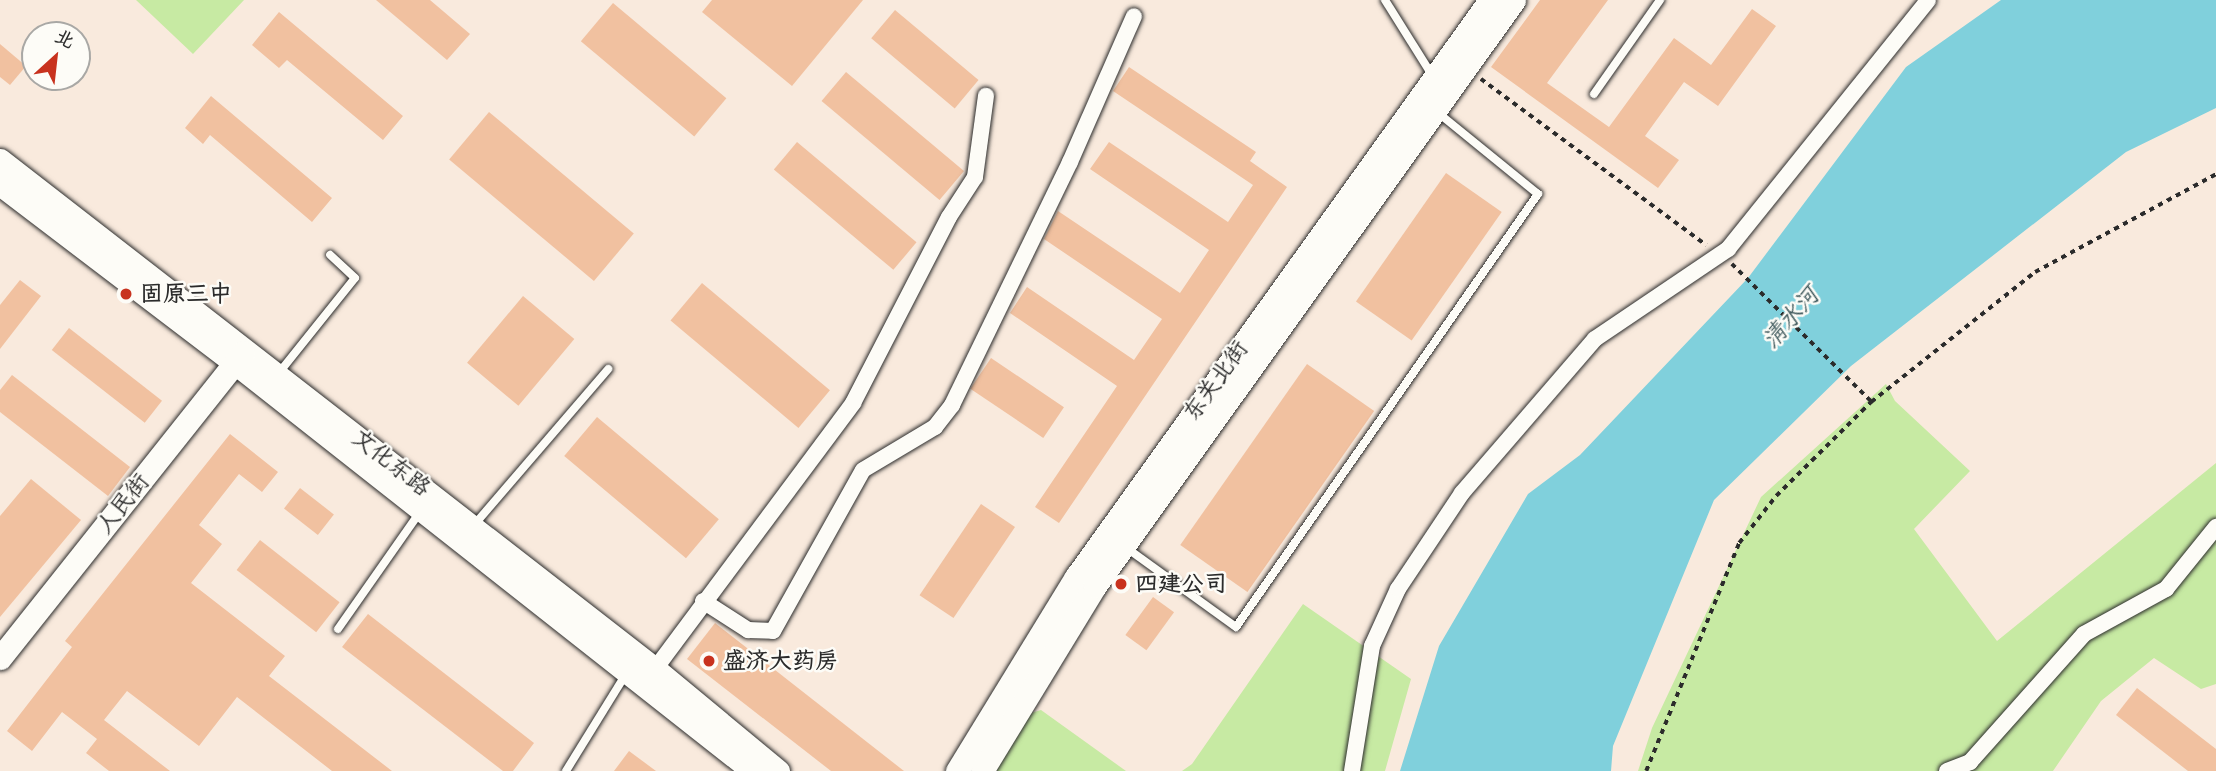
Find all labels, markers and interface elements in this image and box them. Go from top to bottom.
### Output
text: 北 [49,20,81,58]
north arrow [21,21,91,91]
place label: 固原三中 [140,280,232,308]
water label: 清水河 [1757,281,1825,355]
marker: 固原三中 [118,286,134,302]
street label: 东关北街 [1178,336,1254,426]
street label: 文化东路 [346,424,436,502]
street label: 人民街 [91,469,155,539]
place label: 四建公司 [1135,570,1227,598]
marker: 四建公司 [1113,576,1129,592]
place label: 盛济大药房 [723,647,838,675]
marker: 盛济大药房 [701,653,717,669]

